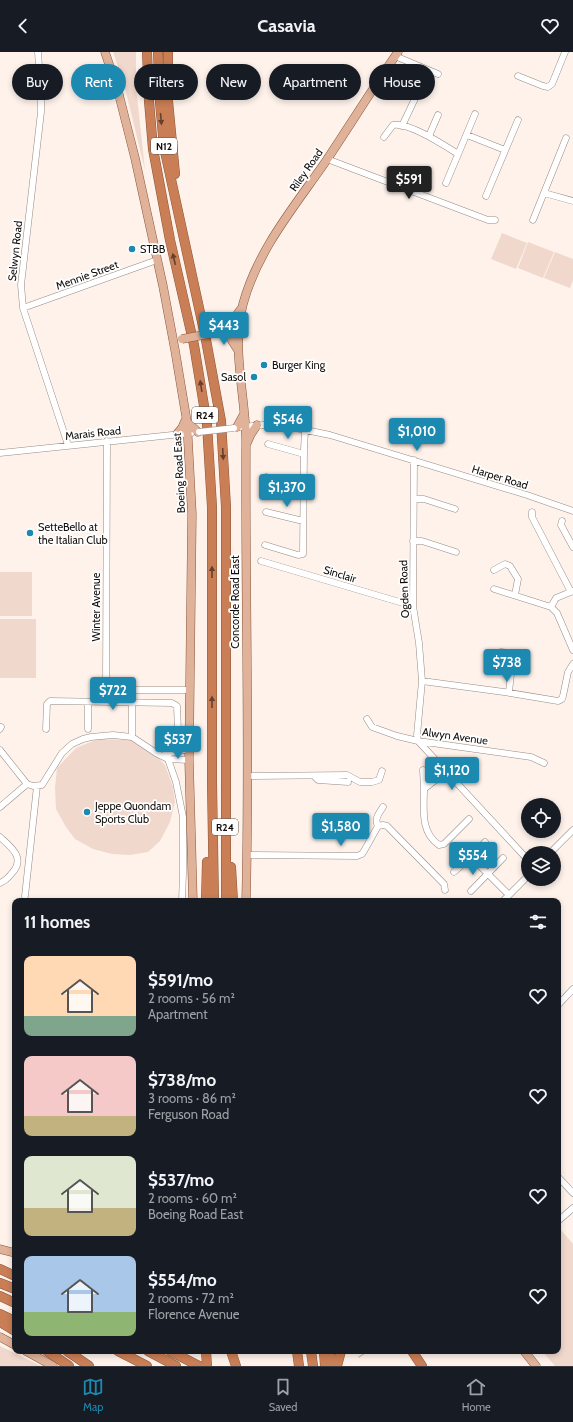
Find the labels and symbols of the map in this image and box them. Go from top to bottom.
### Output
one-way arrow [158,113,165,125]
road number: N12 [151,138,177,154]
street label: Riley Road [286,146,326,194]
pin: $591 [385,166,433,200]
street label: Selwyn Road [5,220,25,282]
place label: STBB [140,242,166,256]
marker: STBB [127,244,137,254]
one-way arrow [171,253,177,265]
street label: Mennie Street [54,257,120,293]
pin: $443 [200,312,248,346]
place label: Burger King [272,358,326,372]
marker: Burger King [259,360,269,370]
place label: Sasol [221,370,246,384]
marker: Sasol [249,372,259,382]
one-way arrow [198,380,204,392]
pin: $546 [264,406,312,440]
road number: R24 [192,407,218,423]
pin: $1,010 [384,418,450,452]
street label: Marais Road [64,423,122,443]
street label: Boeing Road East [170,432,188,514]
one-way arrow [219,448,226,460]
street label: Harper Road [470,462,530,492]
pin: $1,370 [254,474,320,508]
place label: SetteBello at the Italian Club [38,520,108,547]
marker: SetteBello at the Italian Club [25,528,35,538]
street label: Concorde Road East [228,555,242,649]
street label: Ogden Road [396,560,412,618]
street label: Sinclair [322,562,359,586]
one-way arrow [209,565,215,578]
street label: Winter Avenue [89,572,103,641]
pin: $738 [483,649,531,683]
pin: $722 [89,677,137,711]
one-way arrow [209,695,215,708]
street label: Alwyn Avenue [421,724,489,748]
pin: $537 [154,726,202,760]
pin: $1,120 [419,757,485,791]
place label: Jeppe Quondam Sports Club [94,799,171,826]
marker: Jeppe Quondam Sports Club [82,807,92,817]
pin: $1,580 [308,813,374,847]
road number: R24 [212,819,238,835]
pin: $554 [449,842,497,876]

